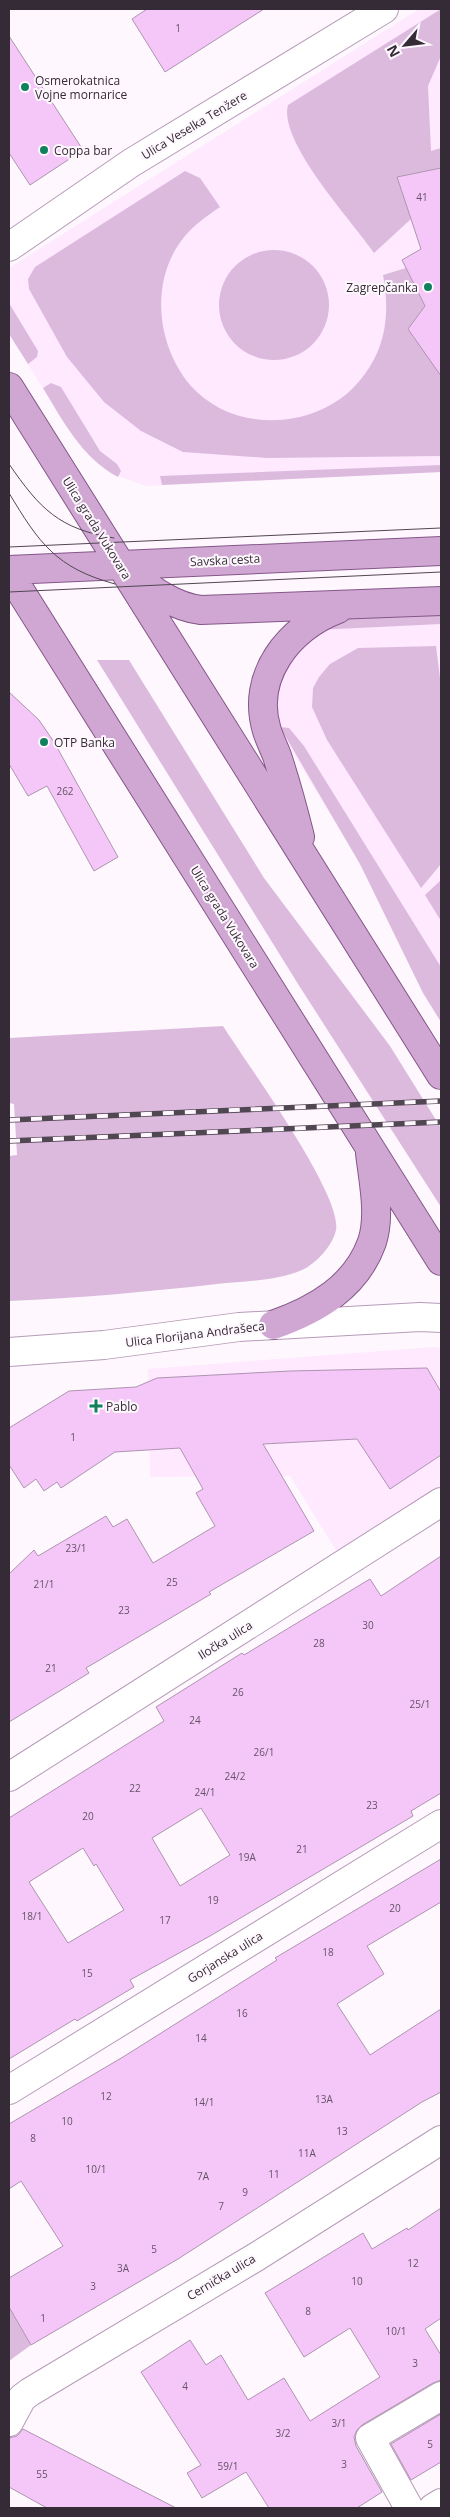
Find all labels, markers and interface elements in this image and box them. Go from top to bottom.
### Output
north arrow [380,20,430,70]
house number: 1 [175,21,181,35]
text: N [382,42,404,61]
place label: Osmerokatnica Vojne mornarice [35,72,128,103]
marker: Osmerokatnica Vojne mornarice [19,81,31,93]
street label: Ulica Veselka Tenžere [138,87,250,163]
place label: Coppa bar [54,142,112,159]
marker: Coppa bar [38,144,50,156]
house number: 41 [416,190,428,204]
place label: Zagrepčanka [346,279,418,296]
marker: Zagrepčanka [422,281,434,293]
street label: Ulica grada Vukovara [59,474,135,582]
street label: Savska cesta [190,550,260,570]
place label: OTP Banka [54,734,115,751]
marker: OTP Banka [38,736,50,748]
house number: 262 [56,784,74,798]
street label: Ulica grada Vukovara [187,863,263,971]
street label: Ulica Florijana Andrašeca [124,1317,266,1351]
place label: Pablo [106,1398,137,1415]
marker: Pablo [90,1400,102,1412]
house number: 1 [70,1430,76,1444]
house number: 23/1 [66,1541,86,1555]
house number: 25 [166,1575,178,1589]
house number: 21/1 [34,1577,54,1591]
house number: 23 [118,1603,130,1617]
street label: Iločka ulica [195,1617,255,1663]
house number: 30 [362,1618,374,1632]
house number: 28 [313,1636,325,1650]
house number: 21 [45,1661,57,1675]
house number: 26 [232,1685,244,1699]
house number: 25/1 [410,1697,430,1711]
house number: 24 [189,1713,201,1727]
house number: 26/1 [254,1745,274,1759]
house number: 24/2 [225,1769,246,1783]
house number: 22 [129,1781,141,1795]
house number: 24/1 [195,1785,215,1799]
house number: 23 [366,1798,378,1812]
house number: 20 [82,1809,94,1823]
house number: 21 [296,1842,308,1856]
house number: 19A [238,1850,257,1864]
house number: 19 [207,1893,219,1907]
house number: 20 [389,1901,401,1915]
house number: 18/1 [22,1909,42,1923]
house number: 17 [159,1913,171,1927]
street label: Gorjanska ulica [184,1927,266,1987]
house number: 18 [322,1945,334,1959]
house number: 15 [81,1966,93,1980]
house number: 16 [236,2006,248,2020]
house number: 14 [195,2031,207,2045]
house number: 12 [100,2089,112,2103]
house number: 13A [315,2092,334,2106]
house number: 14/1 [194,2095,214,2109]
house number: 10 [61,2114,73,2128]
house number: 13 [336,2124,348,2138]
house number: 8 [30,2131,36,2145]
house number: 11A [298,2146,317,2160]
house number: 10/1 [86,2162,106,2176]
house number: 11 [268,2167,280,2181]
house number: 7A [197,2169,210,2183]
house number: 9 [242,2185,248,2199]
house number: 7 [218,2199,224,2213]
house number: 5 [151,2242,157,2256]
street label: Cernička ulica [184,2250,258,2304]
house number: 12 [407,2256,419,2270]
house number: 3A [117,2261,130,2275]
house number: 10 [351,2274,363,2288]
house number: 3 [90,2279,96,2293]
house number: 8 [305,2304,311,2318]
house number: 1 [40,2311,46,2325]
house number: 10/1 [386,2324,406,2338]
house number: 3 [412,2356,418,2370]
house number: 4 [182,2379,188,2393]
house number: 3/1 [331,2416,347,2430]
house number: 3/2 [275,2426,291,2440]
house number: 5 [427,2437,433,2451]
house number: 3 [341,2457,347,2471]
house number: 59/1 [218,2459,238,2473]
house number: 55 [36,2467,48,2481]

